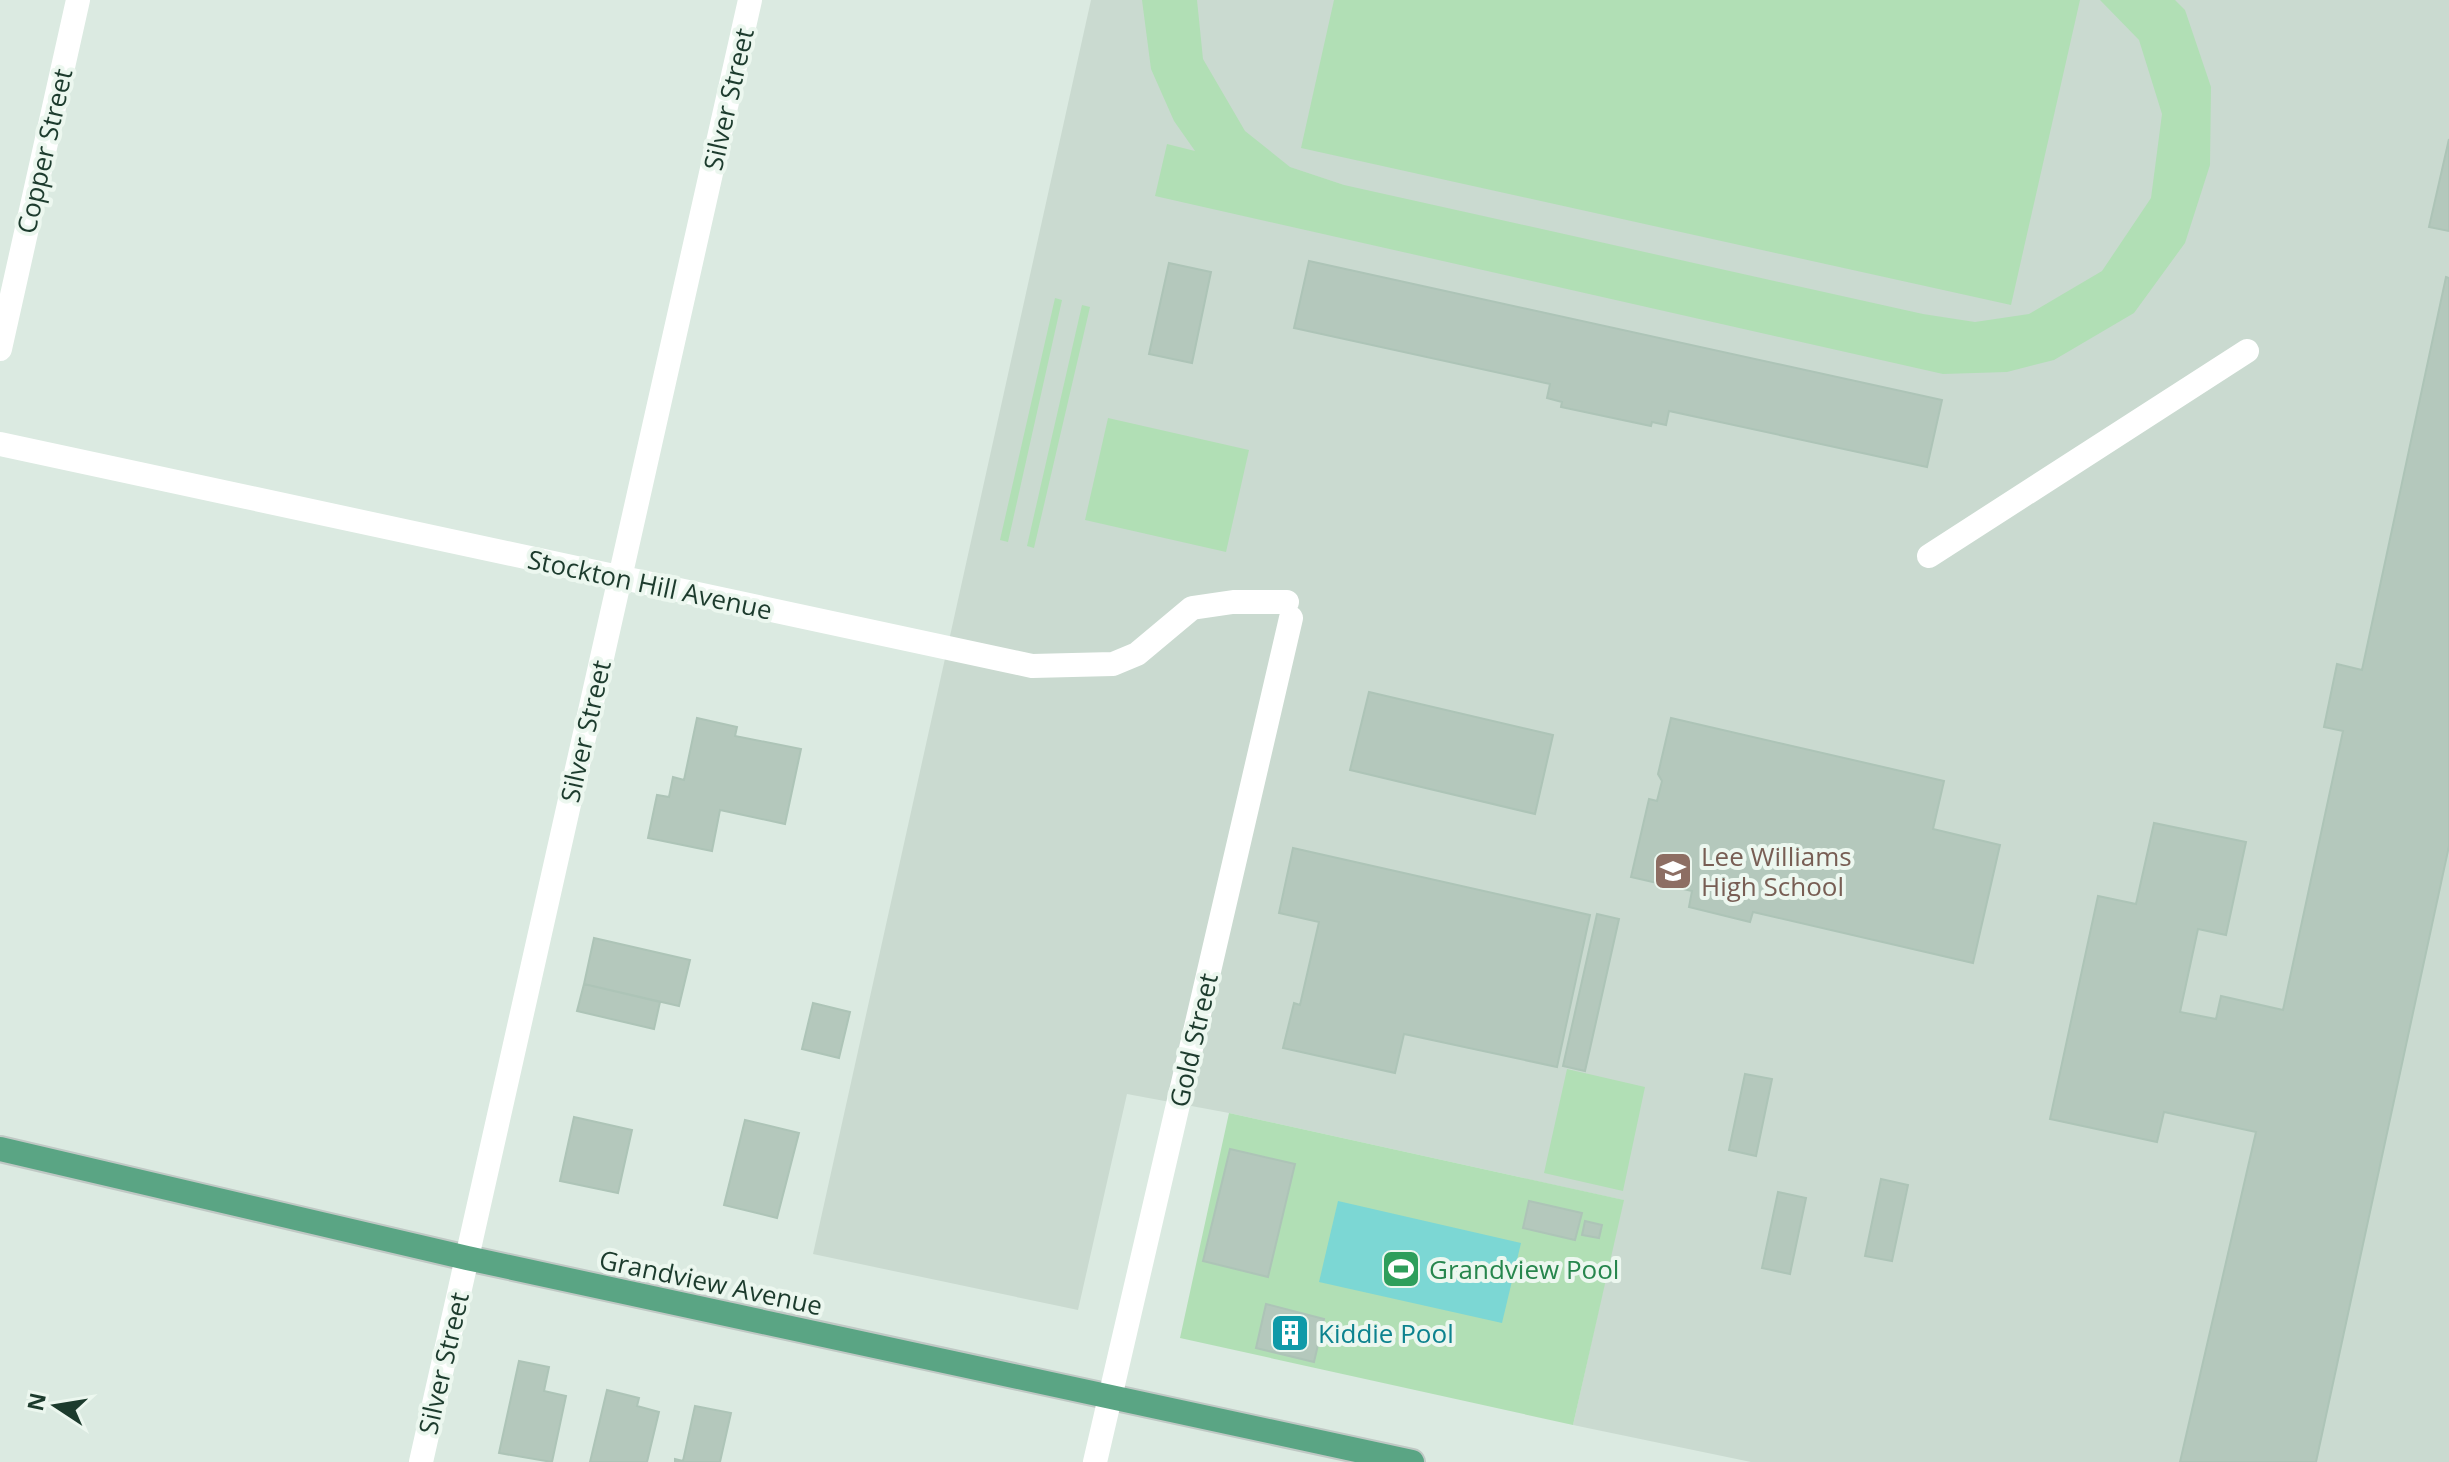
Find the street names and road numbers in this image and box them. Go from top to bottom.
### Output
street label: Silver Street [694,24,762,174]
street label: Copper Street [8,65,80,237]
street label: Stockton Hill Avenue [524,541,776,627]
street label: Silver Street [551,656,619,806]
street label: Gold Street [1160,970,1226,1110]
street label: Grandview Avenue [596,1241,826,1323]
street label: Silver Street [409,1288,477,1438]

